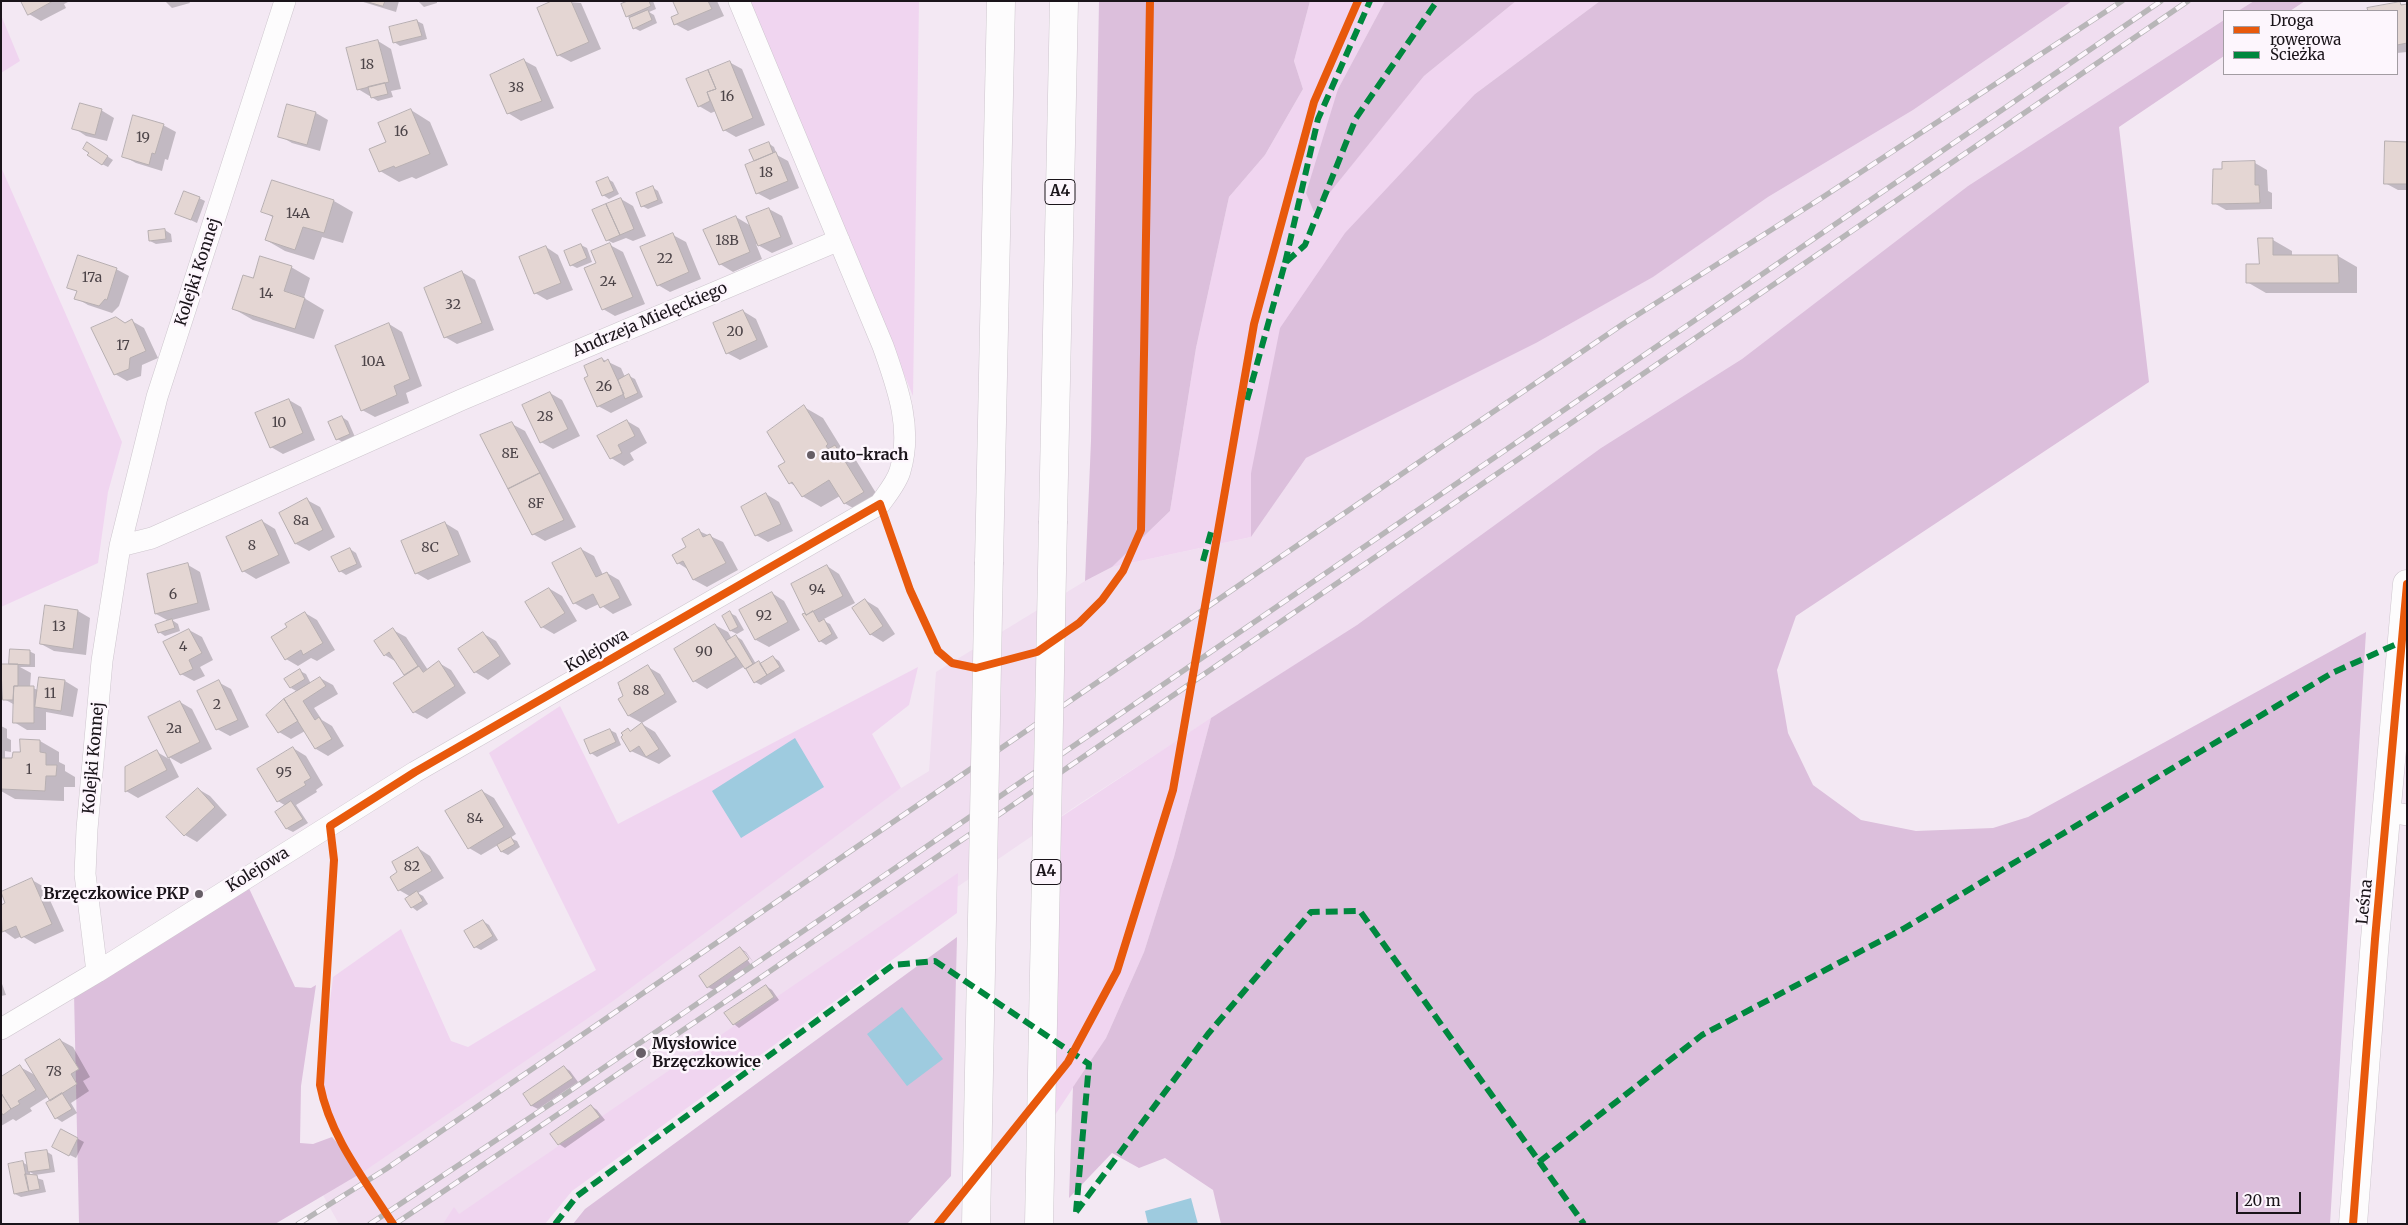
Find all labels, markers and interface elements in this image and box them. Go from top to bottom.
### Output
legend [2223,10,2398,75]
text: Droga rowerowa [2270,11,2341,49]
text: Ścieżka [2270,45,2325,64]
house number: 18 [360,57,374,73]
house number: 38 [508,80,524,96]
house number: 16 [720,89,734,105]
house number: 16 [394,124,408,140]
house number: 19 [136,130,150,146]
house number: 18 [759,165,773,181]
road number: A4 [1045,180,1075,204]
house number: 14A [286,206,310,222]
street label: Kolejki Konnej [171,216,225,328]
house number: 18B [715,233,739,249]
house number: 22 [657,251,673,267]
house number: 17a [82,270,102,286]
house number: 24 [600,274,616,290]
street label: Andrzeja Mielęckiego [570,279,730,361]
house number: 14 [259,286,273,302]
house number: 32 [445,297,461,313]
house number: 20 [726,324,744,340]
house number: 17 [116,338,130,354]
house number: 10A [361,354,385,370]
house number: 26 [596,379,612,395]
house number: 28 [537,409,553,425]
house number: 10 [272,415,286,431]
place label: auto-krach [821,445,908,465]
house number: 8E [501,446,519,462]
marker: auto-krach [805,449,817,461]
house number: 8F [528,496,544,512]
house number: 8a [293,513,309,529]
house number: 8 [248,538,256,554]
house number: 8C [421,540,439,556]
house number: 94 [809,582,825,598]
house number: 6 [169,587,177,603]
house number: 92 [756,608,772,624]
house number: 13 [52,619,66,635]
street label: Kolejowa [562,625,632,677]
house number: 4 [179,639,187,655]
house number: 90 [695,644,713,660]
house number: 88 [633,683,649,699]
house number: 11 [44,686,56,702]
house number: 2 [213,697,221,713]
street label: Kolejki Konnej [80,701,108,815]
house number: 2a [166,721,182,737]
house number: 1 [26,762,32,778]
house number: 95 [276,765,292,781]
house number: 84 [467,811,483,827]
street label: Kolejowa [223,843,293,897]
house number: 82 [404,859,420,875]
road number: A4 [1031,860,1061,884]
street label: Leśna [2353,878,2377,926]
place label: Brzęczkowice PKP [43,884,189,904]
marker: Brzęczkowice PKP [193,888,205,900]
place label: Mysłowice Brzęczkowice [652,1034,761,1072]
marker: Mysłowice Brzęczkowice [634,1046,648,1060]
house number: 78 [46,1064,62,1080]
scale bar [2238,1182,2303,1214]
text: 20 m [2244,1191,2281,1210]

